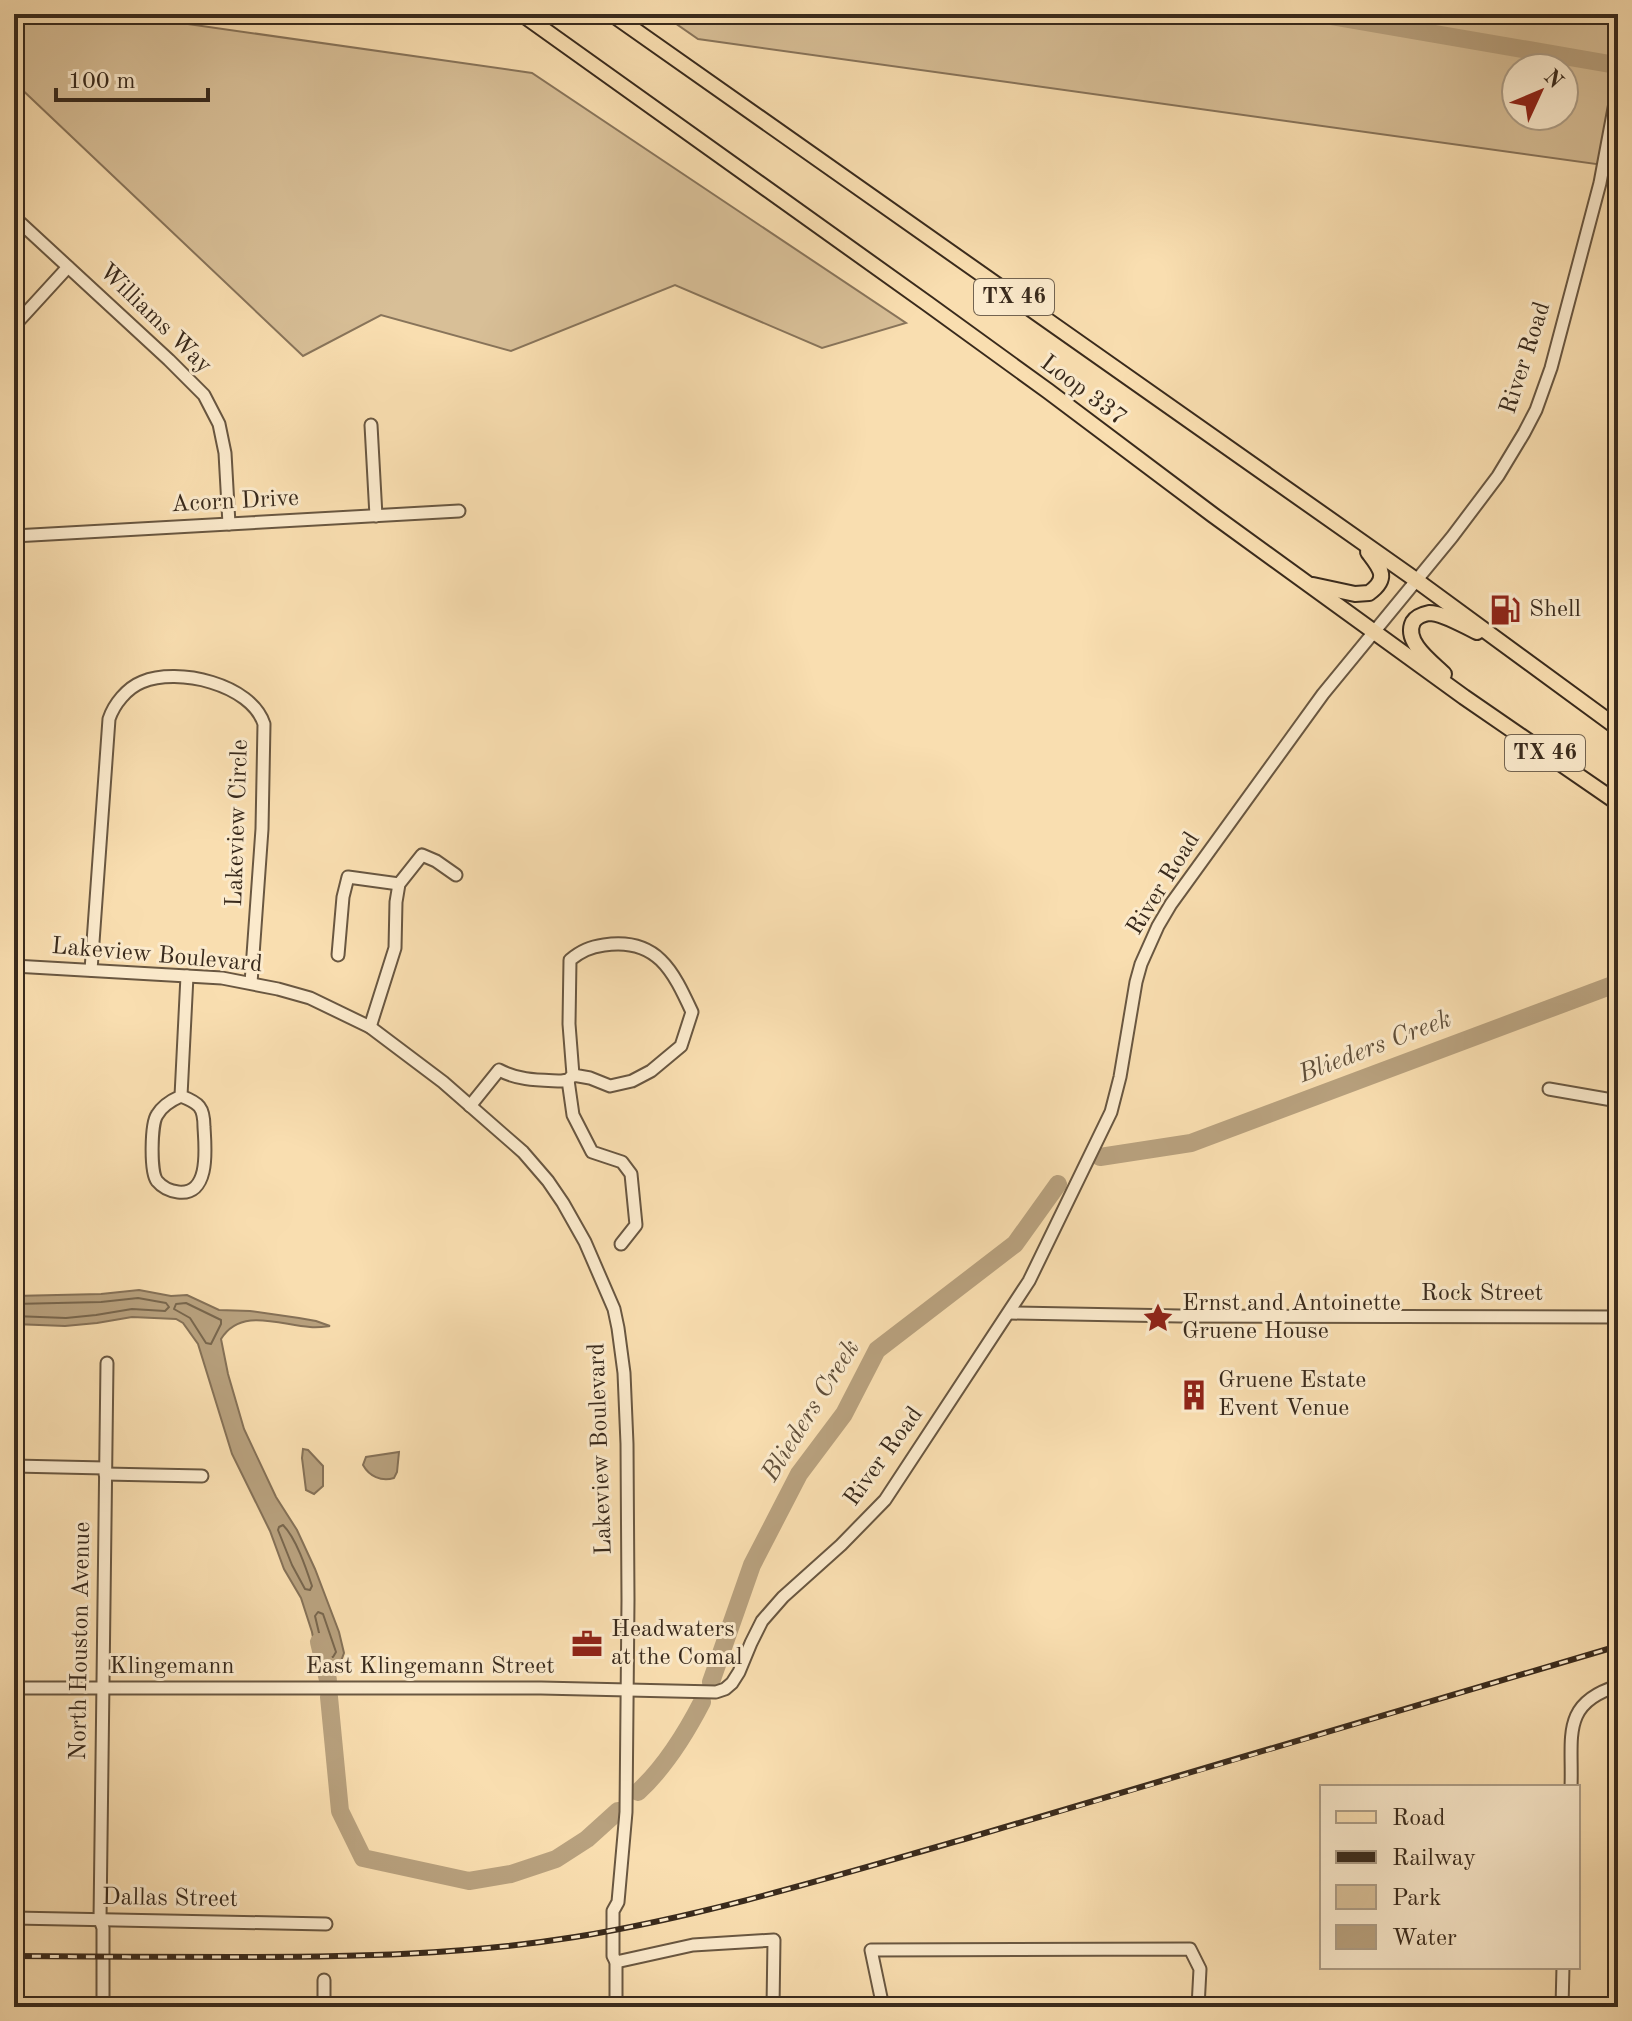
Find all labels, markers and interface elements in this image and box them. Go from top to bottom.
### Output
scale bar [56,52,208,102]
north arrow [1500,52,1580,132]
text: N [1539,66,1567,93]
text: 100 m [68,70,136,94]
street label: Williams Way [94,260,216,379]
road number: TX 46 [974,279,1054,315]
street label: River Road [1497,299,1555,417]
street label: Loop 337 [1036,351,1130,431]
street label: Acorn Drive [171,487,299,517]
fuel station icon: Shell [1488,593,1522,627]
place label: Shell [1529,598,1581,622]
road number: TX 46 [1505,735,1585,771]
street label: Lakeview Circle [223,739,253,907]
street label: River Road [1123,828,1205,940]
street label: Lakeview Boulevard [50,935,264,977]
water label: Blieders Creek [1294,1006,1455,1088]
street label: Rock Street [1421,1282,1543,1306]
place label: Ernst and Antoinette Gruene House [1182,1292,1401,1344]
place icon: Ernst and Antoinette Gruene House [1141,1301,1175,1335]
water label: Blieders Creek [757,1336,865,1487]
street label: Lakeview Boulevard [585,1343,617,1555]
place label: Gruene Estate Event Venue [1218,1369,1366,1421]
building icon: Gruene Estate Event Venue [1177,1378,1211,1412]
street label: River Road [840,1403,928,1511]
street label: North Houston Avenue [67,1521,95,1761]
place label: Headwaters at the Comal [611,1618,743,1670]
office icon: Headwaters at the Comal [570,1627,604,1661]
street label: Klingemann [110,1655,234,1679]
street label: East Klingemann Street [305,1655,555,1679]
legend [1320,1785,1580,1969]
text: Road [1392,1807,1445,1831]
text: Railway [1392,1847,1476,1871]
street label: Dallas Street [102,1886,238,1912]
text: Park [1392,1887,1441,1911]
text: Water [1392,1927,1457,1951]

